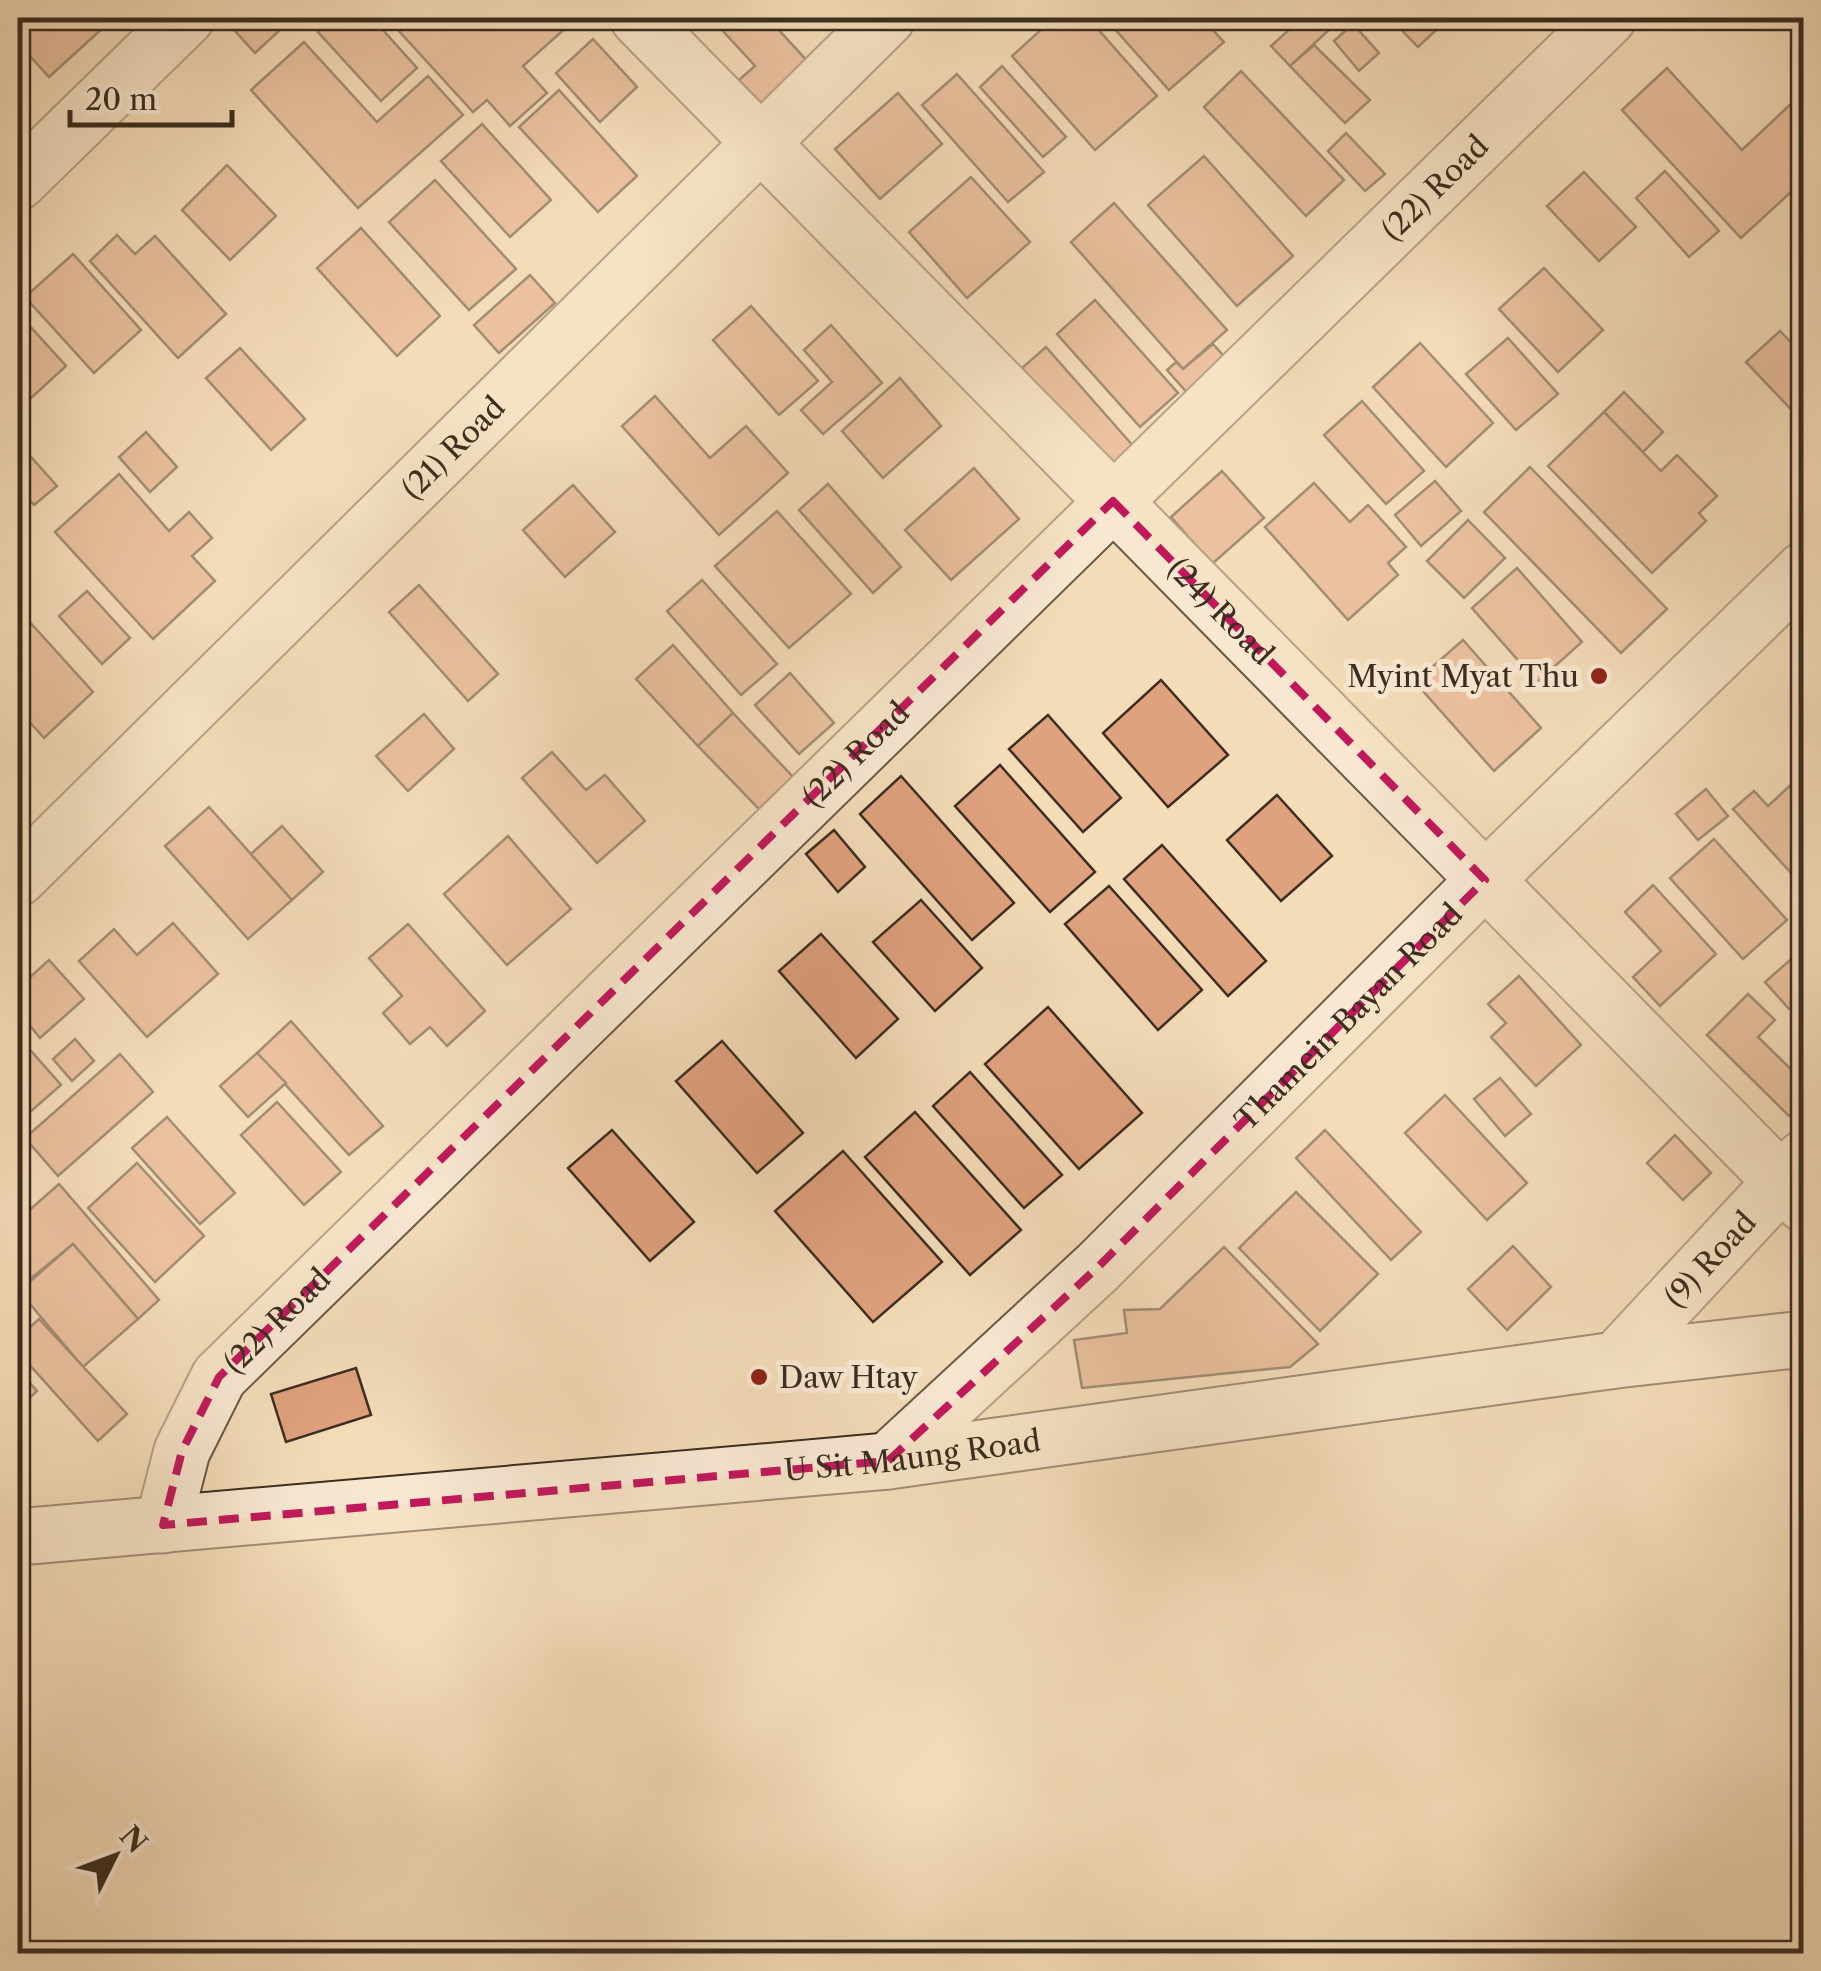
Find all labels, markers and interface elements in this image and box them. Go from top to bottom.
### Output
scale bar [70,65,232,127]
text: 20 m [85,81,157,118]
street label: (22) Road [1374,127,1496,248]
street label: (21) Road [394,389,512,506]
street label: (24) Road [1161,550,1282,672]
place label: Myint Myat Thu [1347,658,1579,695]
marker: Myint Myat Thu [1588,665,1610,687]
street label: (22) Road [795,694,917,814]
street label: Thamein Bayan Road [1227,895,1470,1138]
street label: (9) Road [1656,1203,1764,1315]
street label: (22) Road [216,1260,338,1381]
place label: Daw Htay [779,1359,918,1396]
marker: Daw Htay [748,1366,770,1388]
street label: U Sit Maung Road [782,1422,1043,1489]
north arrow [65,1806,165,1906]
text: N [113,1819,154,1860]

